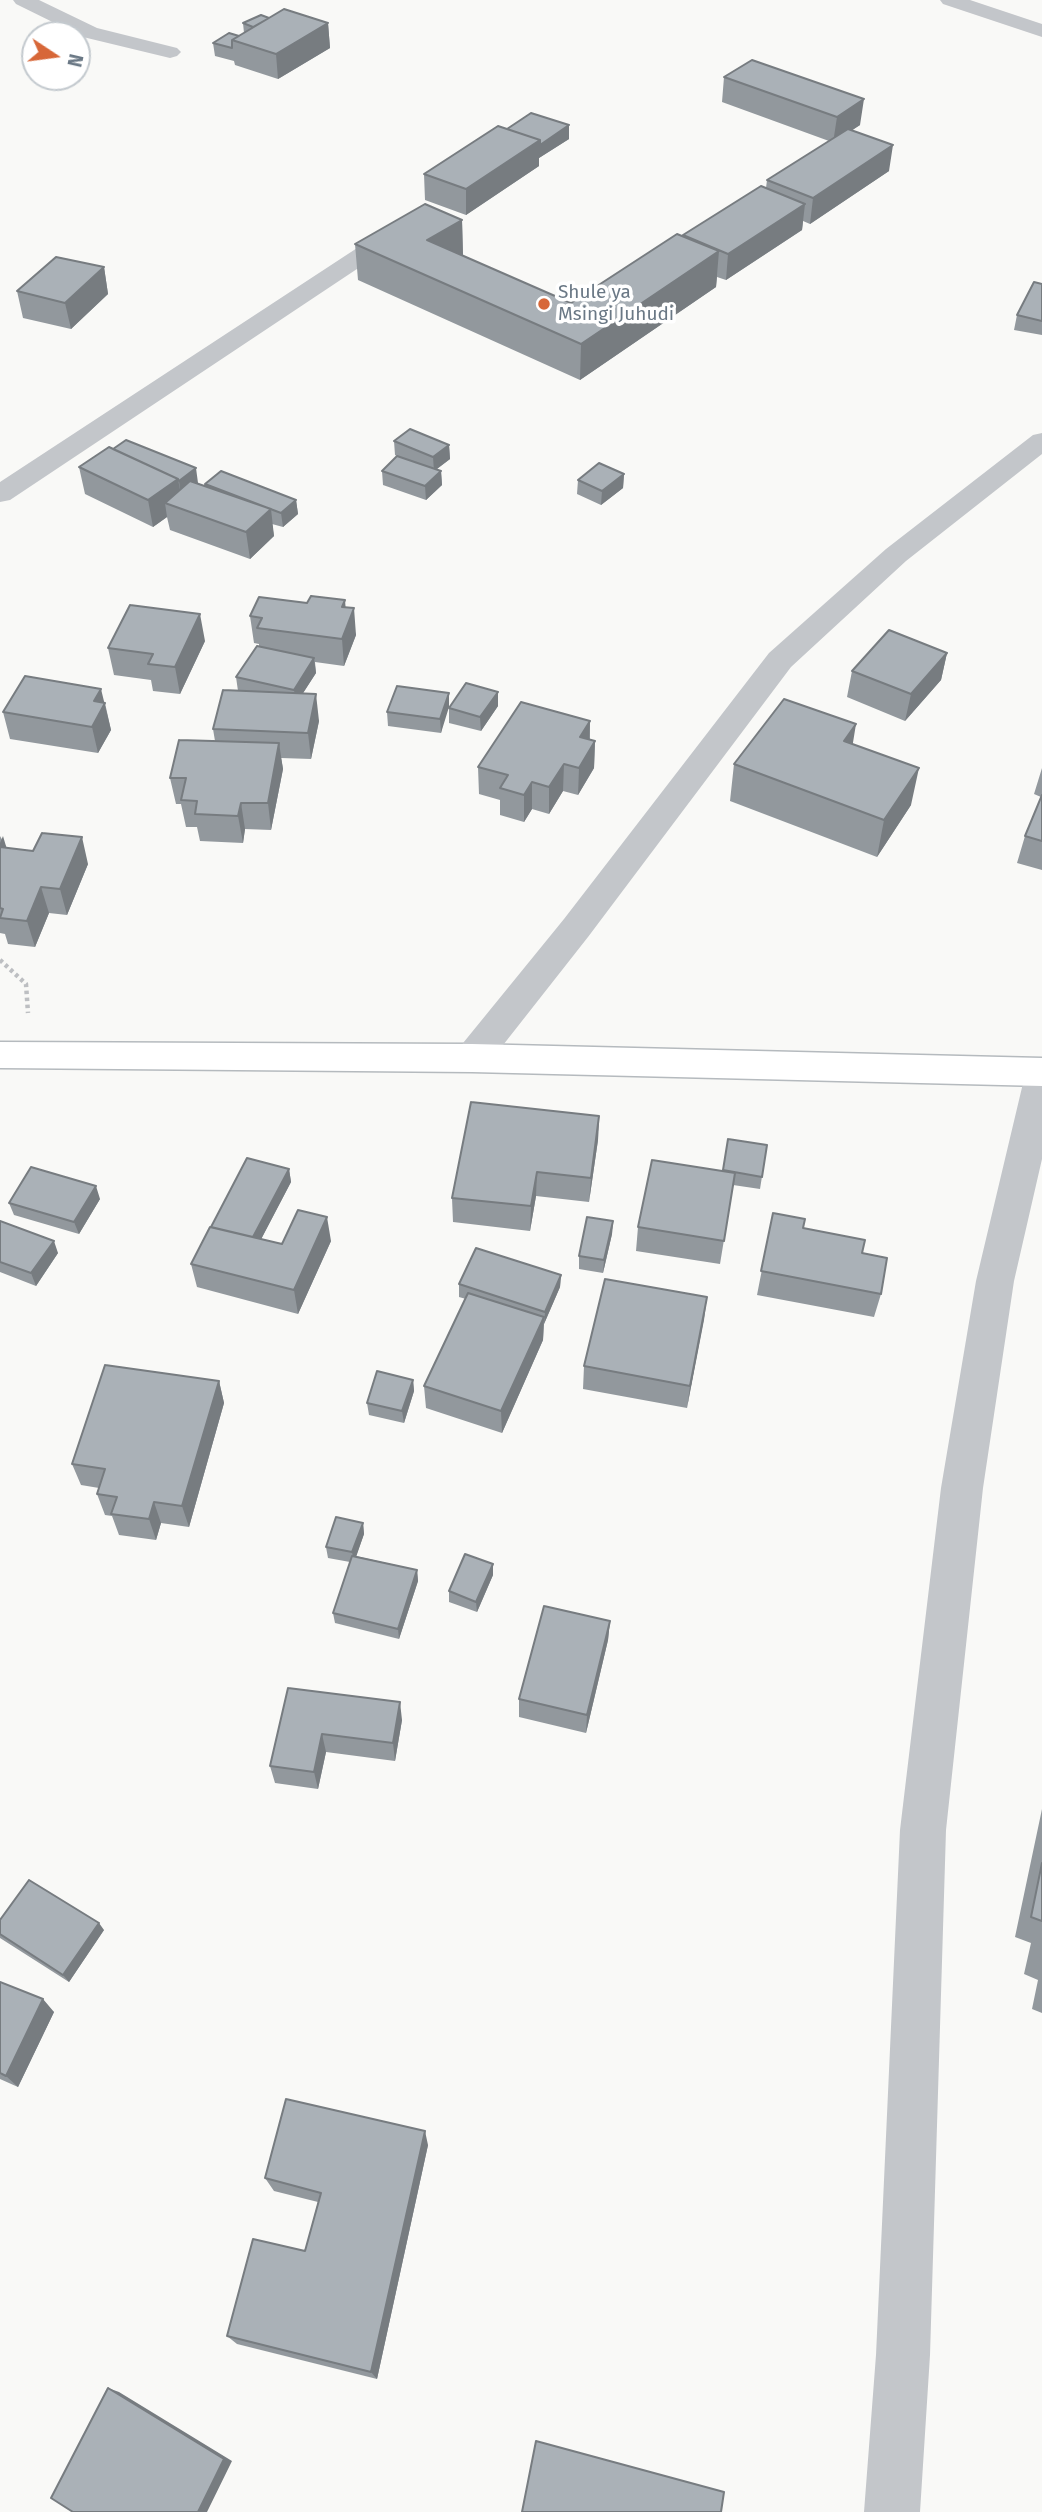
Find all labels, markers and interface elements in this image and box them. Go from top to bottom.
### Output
north arrow [21,21,91,91]
text: N [62,52,88,69]
place label: Shule ya Msingi Juhudi [558,282,674,326]
marker: Shule ya Msingi Juhudi [536,296,552,312]

